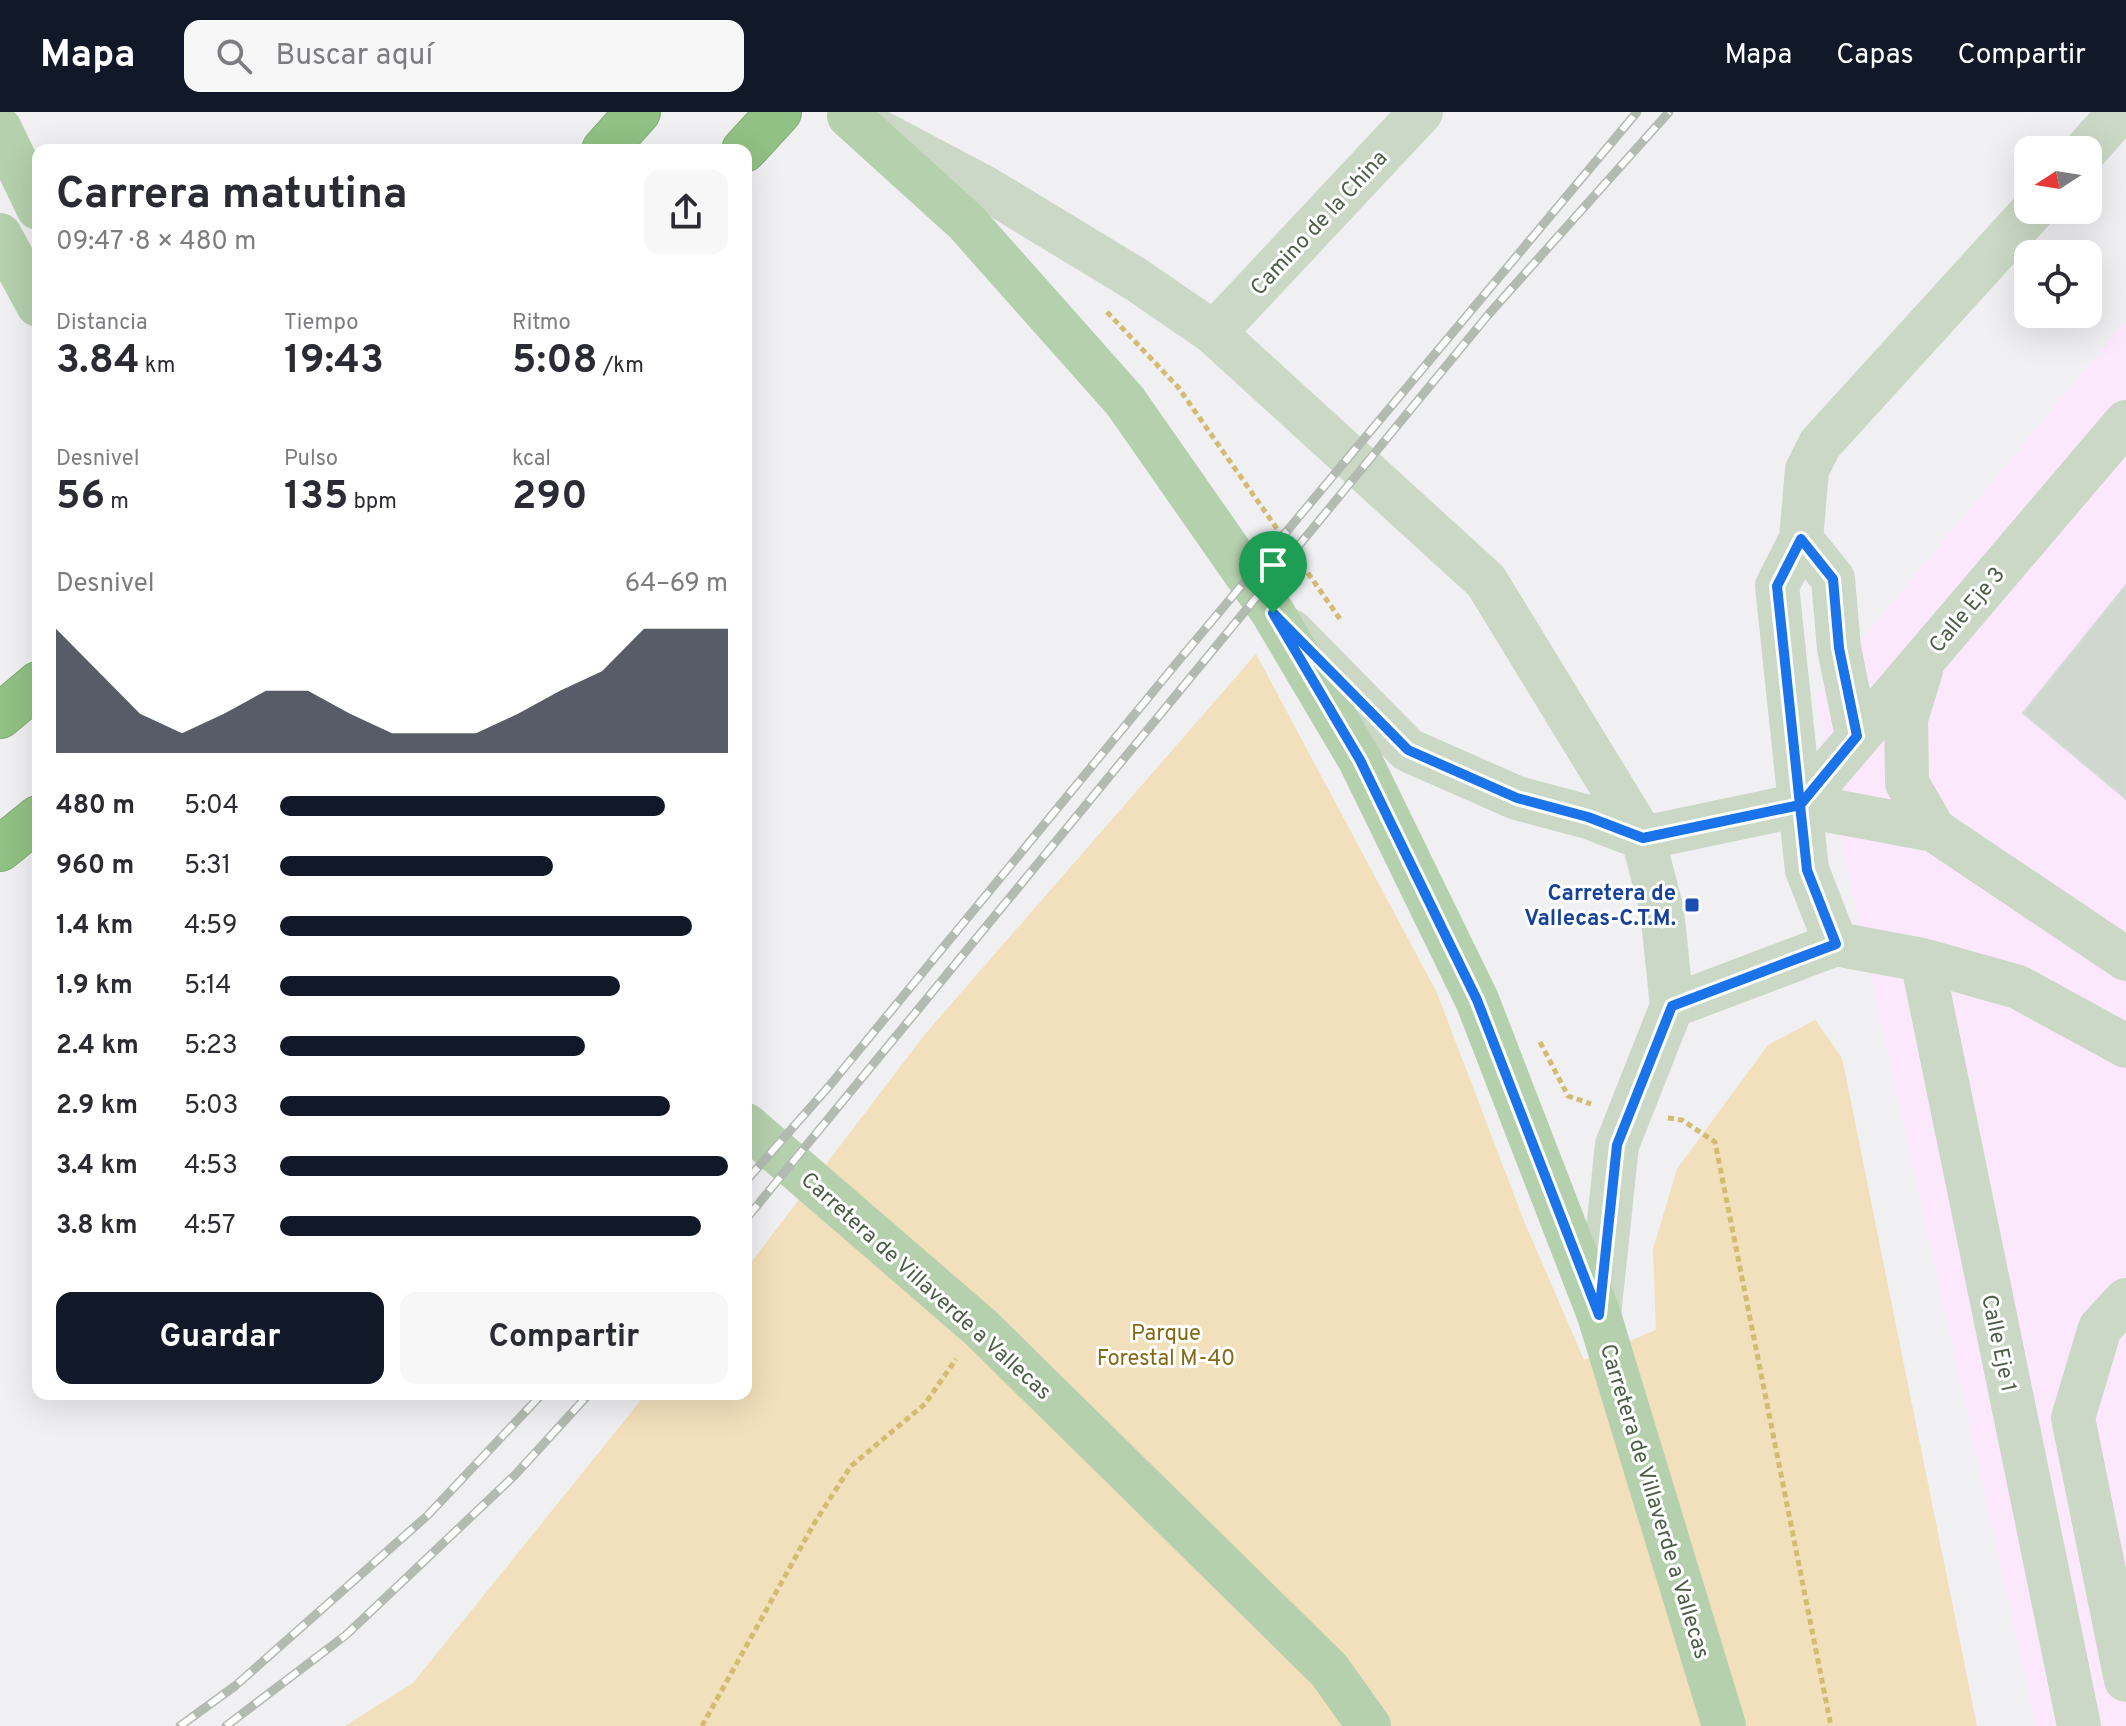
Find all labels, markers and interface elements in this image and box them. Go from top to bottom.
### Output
search box [184,20,744,92]
text: Mapa [40,32,136,81]
icon: search [212,34,256,78]
text: Buscar aquí [276,38,433,75]
text: Mapa [1725,38,1792,74]
text: Capas [1836,38,1914,74]
text: Compartir [1958,38,2086,74]
north arrow [2014,136,2102,224]
map controls [2014,136,2102,328]
street label: Camino de la China [1246,146,1394,302]
text: Carrera matutina [56,168,408,224]
button: share [644,170,728,254]
text: 09:47 · 8 × 480 m [56,226,256,259]
button: locate [2014,240,2102,328]
text: Distancia [56,310,148,337]
text: Tiempo [284,310,358,337]
text: Ritmo [512,310,571,337]
text: 3.84 [56,337,140,387]
text: 19:43 [284,337,384,387]
text: 5:08 [512,337,598,387]
text: km [140,353,175,380]
text: /km [598,353,644,380]
text: Desnivel [56,446,139,473]
text: Pulso [284,446,338,473]
text: kcal [512,446,551,473]
text: 56 [56,473,105,523]
text: 135 [284,473,348,523]
text: 290 [512,473,588,523]
text: m [105,489,129,516]
text: bpm [348,489,397,516]
pin [1239,531,1307,613]
icon: arrive [1251,543,1295,587]
street label: Calle Eje 3 [1924,562,2012,659]
text: Desnivel [56,568,155,601]
text: 64–69 m [625,568,728,601]
text: 480 m [56,790,135,823]
text: 5:04 [184,790,239,823]
text: 960 m [56,850,134,883]
text: 5:31 [184,850,231,883]
place label: Carretera de Vallecas-C.T.M. [1524,881,1676,933]
marker: Carretera de Vallecas-C.T.M. [1683,896,1701,914]
text: 1.4 km [56,910,133,943]
text: 4:59 [184,910,237,943]
text: 1.9 km [56,970,133,1003]
text: 5:14 [184,970,231,1003]
text: 2.4 km [56,1030,139,1063]
text: 5:23 [184,1030,238,1063]
text: 2.9 km [56,1090,138,1123]
text: 5:03 [184,1090,238,1123]
text: 3.4 km [56,1150,138,1183]
text: 4:53 [184,1150,238,1183]
street label: Carretera de Villaverde a Vallecas [794,1167,1056,1407]
text: 3.8 km [56,1210,138,1243]
text: 4:57 [184,1210,235,1243]
button: Guardar [56,1292,384,1384]
button: Compartir [400,1292,728,1384]
street label: Calle Eje 1 [1974,1292,2021,1395]
park label: Parque Forestal M-40 [1097,1321,1235,1373]
street label: Carretera de Villaverde a Vallecas [1593,1341,1714,1662]

